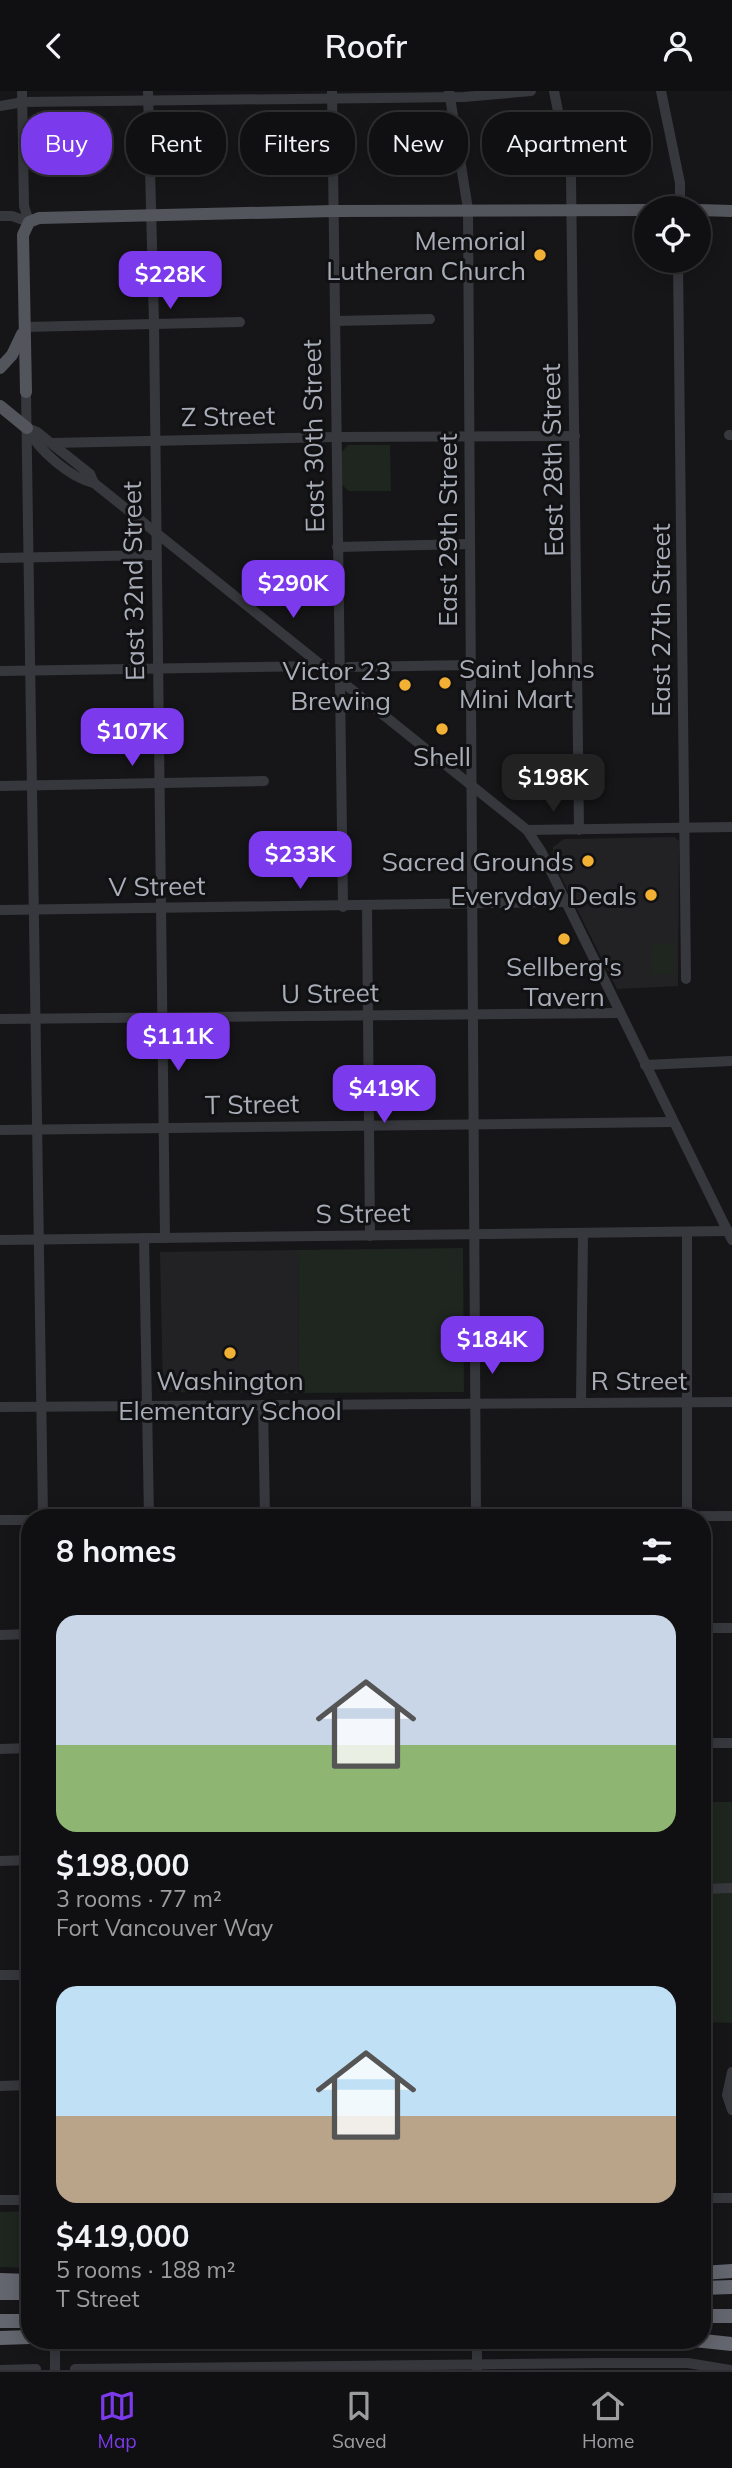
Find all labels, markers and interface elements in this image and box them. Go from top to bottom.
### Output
text: Roofr [325,26,407,66]
icon: back [35,27,73,65]
icon: person [659,27,697,65]
chip: Buy [21,112,112,175]
chip: Rent [126,112,226,175]
chip: Filters [240,112,355,175]
chip: New [369,112,468,175]
chip: Apartment [482,112,651,175]
map controls [634,196,711,273]
button: locate [634,196,711,273]
place label: Memorial Lutheran Church [326,224,526,287]
marker: Memorial Lutheran Church [532,247,548,263]
pin: $228K [121,251,219,311]
text: $228K [135,259,205,288]
street label: East 30th Street [295,339,331,533]
street label: East 28th Street [534,363,570,557]
street label: Z Street [181,399,275,433]
street label: East 29th Street [431,433,464,627]
street label: East 32nd Street [115,481,151,681]
street label: East 27th Street [644,523,677,717]
pin: $290K [244,561,342,620]
text: $290K [258,568,328,597]
place label: Saint Johns Mini Mart [459,652,595,715]
place label: Victor 23 Brewing [283,654,391,717]
marker: Saint Johns Mini Mart [437,675,453,691]
marker: Victor 23 Brewing [397,677,413,693]
pin: $107K [83,709,181,768]
text: $107K [97,716,167,745]
marker: Shell [434,721,450,737]
place label: Shell [413,740,471,773]
pin: $198K [504,755,602,814]
text: $198K [518,762,588,791]
pin: $233K [251,831,349,891]
text: $233K [265,839,335,868]
place label: Sacred Grounds [382,845,574,878]
marker: Sacred Grounds [580,853,596,869]
street label: V Street [108,869,206,903]
place label: Everyday Deals [450,879,637,912]
marker: Everyday Deals [643,887,659,903]
marker: Sellberg's Tavern [556,931,572,947]
place label: Sellberg's Tavern [506,950,622,1013]
street label: U Street [281,976,379,1010]
pin: $111K [129,1013,227,1073]
text: $111K [143,1021,213,1050]
pin: $419K [335,1065,433,1125]
text: $419K [349,1073,419,1102]
street label: T Street [205,1087,299,1121]
street label: S Street [315,1196,411,1230]
pin: $184K [443,1317,541,1376]
text: $184K [457,1324,527,1353]
marker: Washington Elementary School [222,1345,238,1361]
place label: Washington Elementary School [118,1364,342,1427]
street label: R Street [591,1364,687,1397]
text: 8 homes [56,1532,177,1570]
icon: filters [638,1532,676,1570]
icon: home [303,1661,429,1787]
text: $198,000 [56,1846,189,1884]
text: 3 rooms · 77 m² [56,1884,222,1913]
text: Fort Vancouver Way [56,1913,273,1942]
icon: home [303,2032,429,2158]
text: $419,000 [56,2217,189,2255]
text: 5 rooms · 188 m² [56,2255,236,2284]
text: T Street [56,2284,140,2313]
tab: Map [98,2387,137,2453]
tab: Saved [332,2387,387,2453]
tab: Home [582,2387,634,2453]

